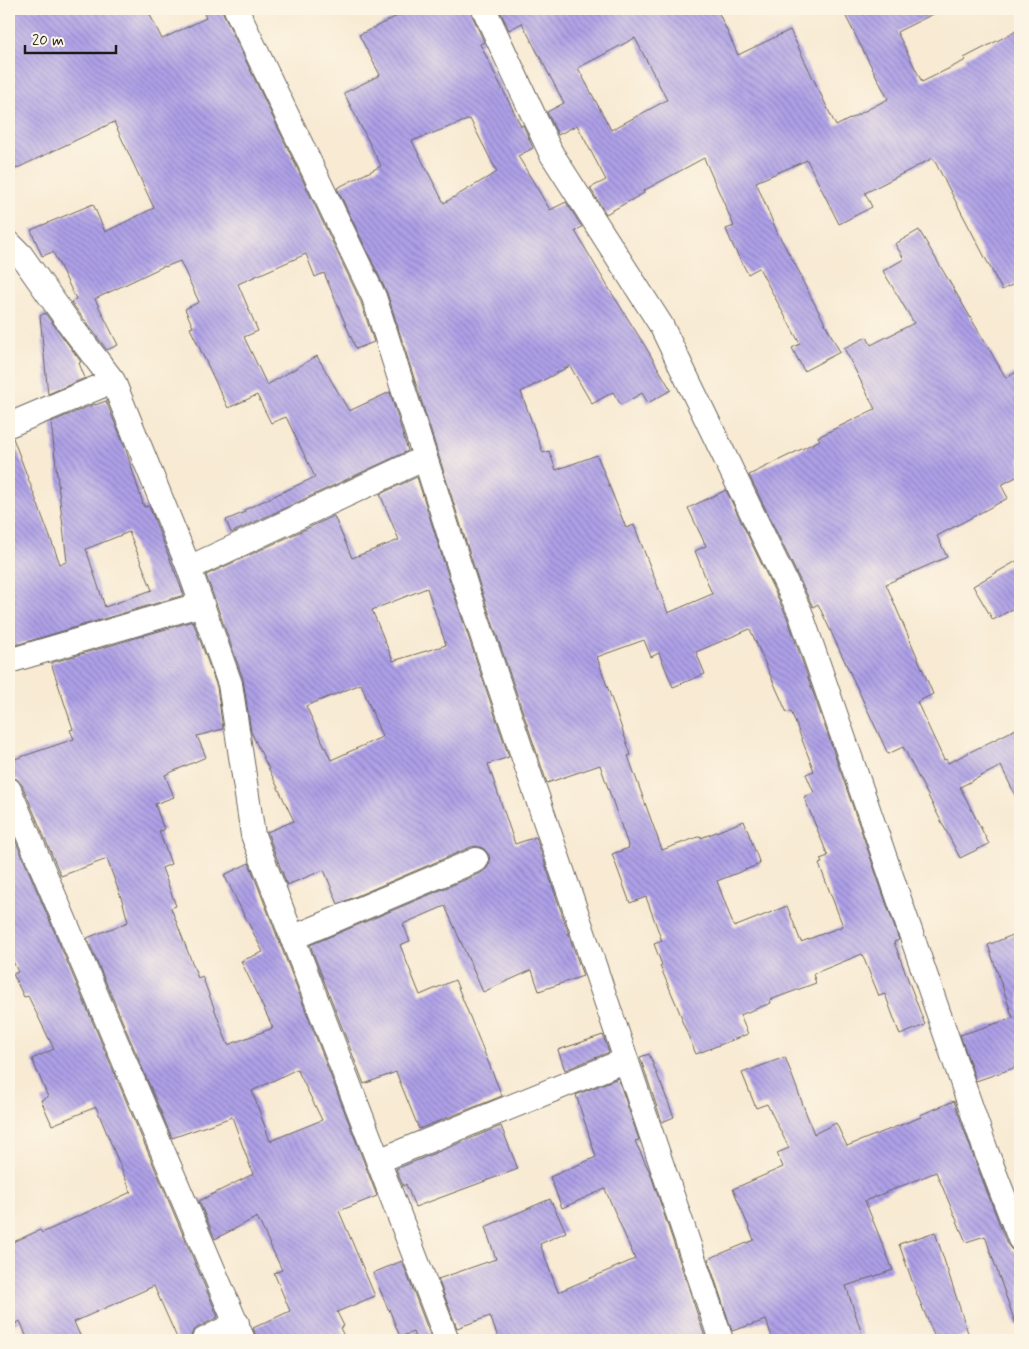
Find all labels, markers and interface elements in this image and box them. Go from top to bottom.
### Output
scale bar [25,22,116,54]
text: 20 m [32,31,64,51]

